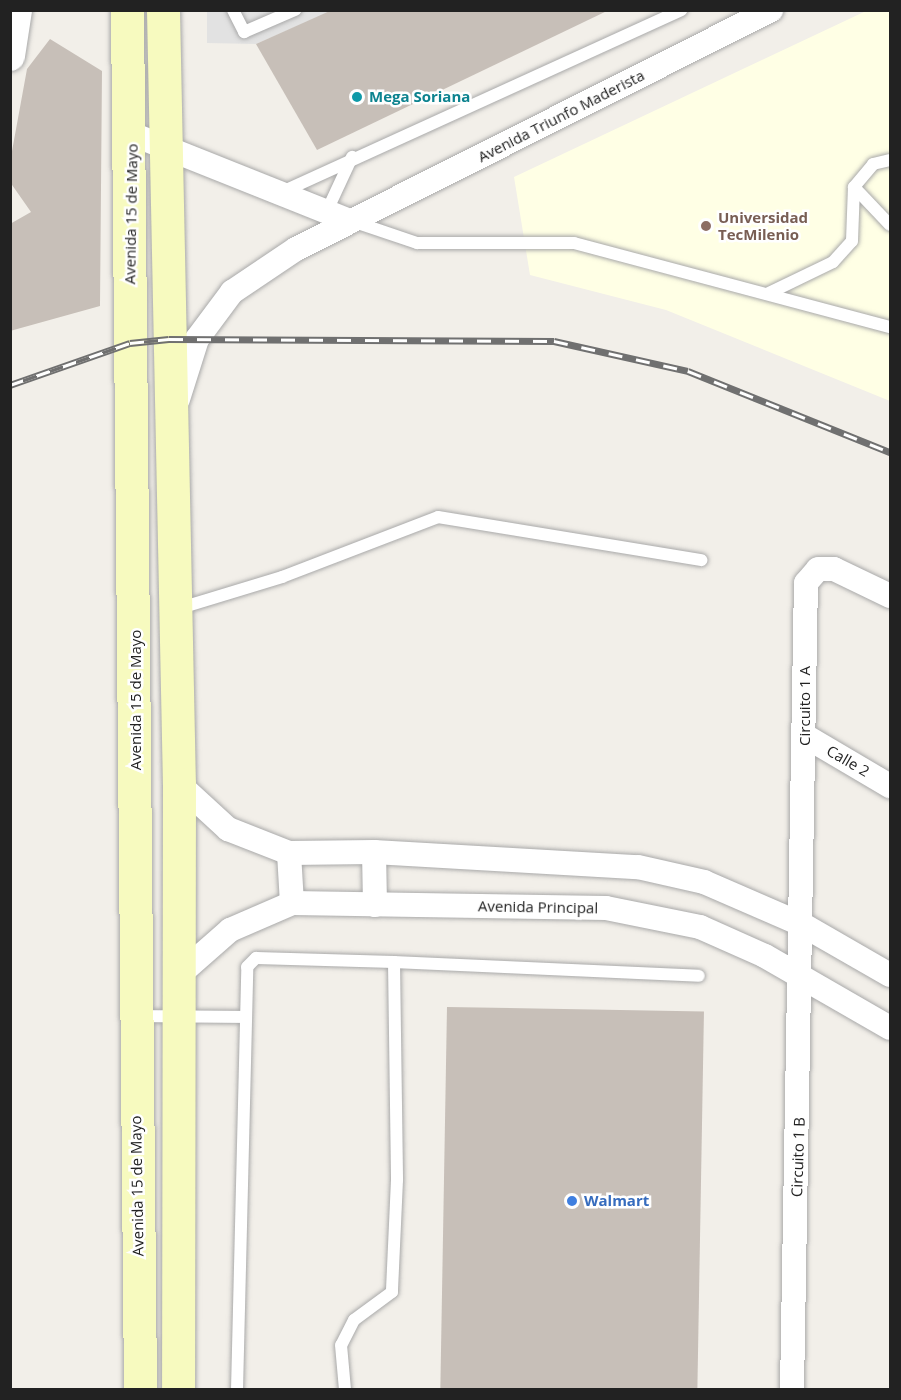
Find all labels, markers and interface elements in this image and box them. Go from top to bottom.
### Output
street label: Avenida Triunfo Maderista [475,66,647,166]
place label: Mega Soriana [369,88,470,106]
marker: Mega Soriana [350,90,364,104]
street label: Avenida 15 de Mayo [121,144,141,284]
place label: Universidad TecMilenio [718,208,808,243]
marker: Universidad TecMilenio [699,219,713,233]
street label: Avenida 15 de Mayo [127,630,145,770]
street label: Circuito 1 A [796,666,814,746]
street label: Calle 2 [823,742,873,780]
street label: Avenida Principal [478,897,598,917]
street label: Avenida 15 de Mayo [127,1116,147,1256]
street label: Circuito 1 B [788,1117,808,1197]
place label: Walmart [584,1192,649,1210]
marker: Walmart [565,1194,579,1208]

